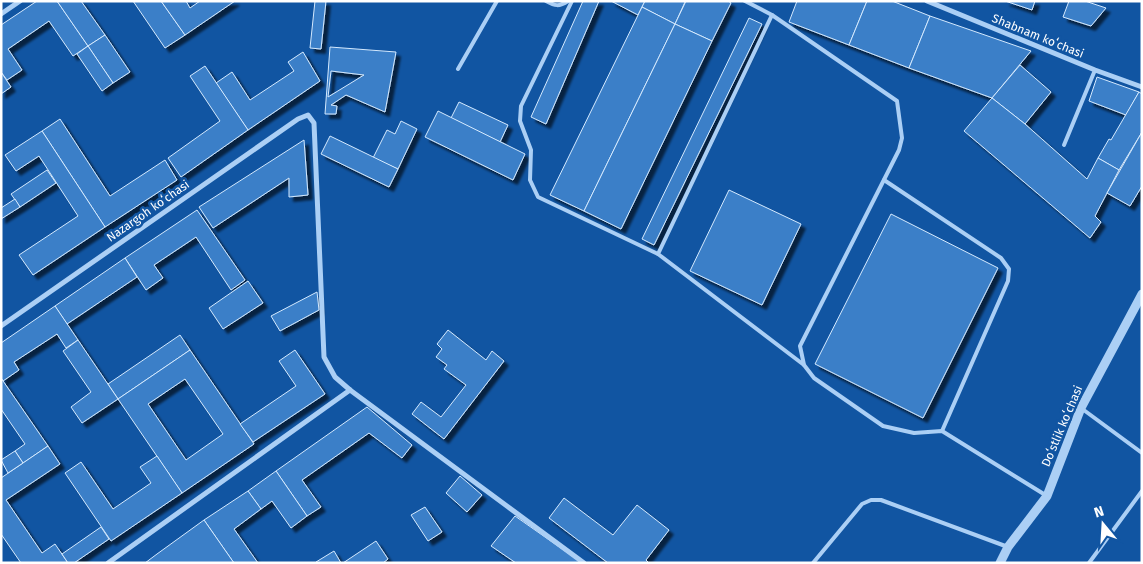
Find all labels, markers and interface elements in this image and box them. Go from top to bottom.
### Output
street label: Shabnam koʻchasi [990,10,1086,61]
street label: Nazargoh koʻchasi [103,176,192,245]
street label: Doʻstlik koʻchasi [1038,383,1085,469]
north arrow [1078,499,1128,549]
text: N [1092,503,1106,522]

